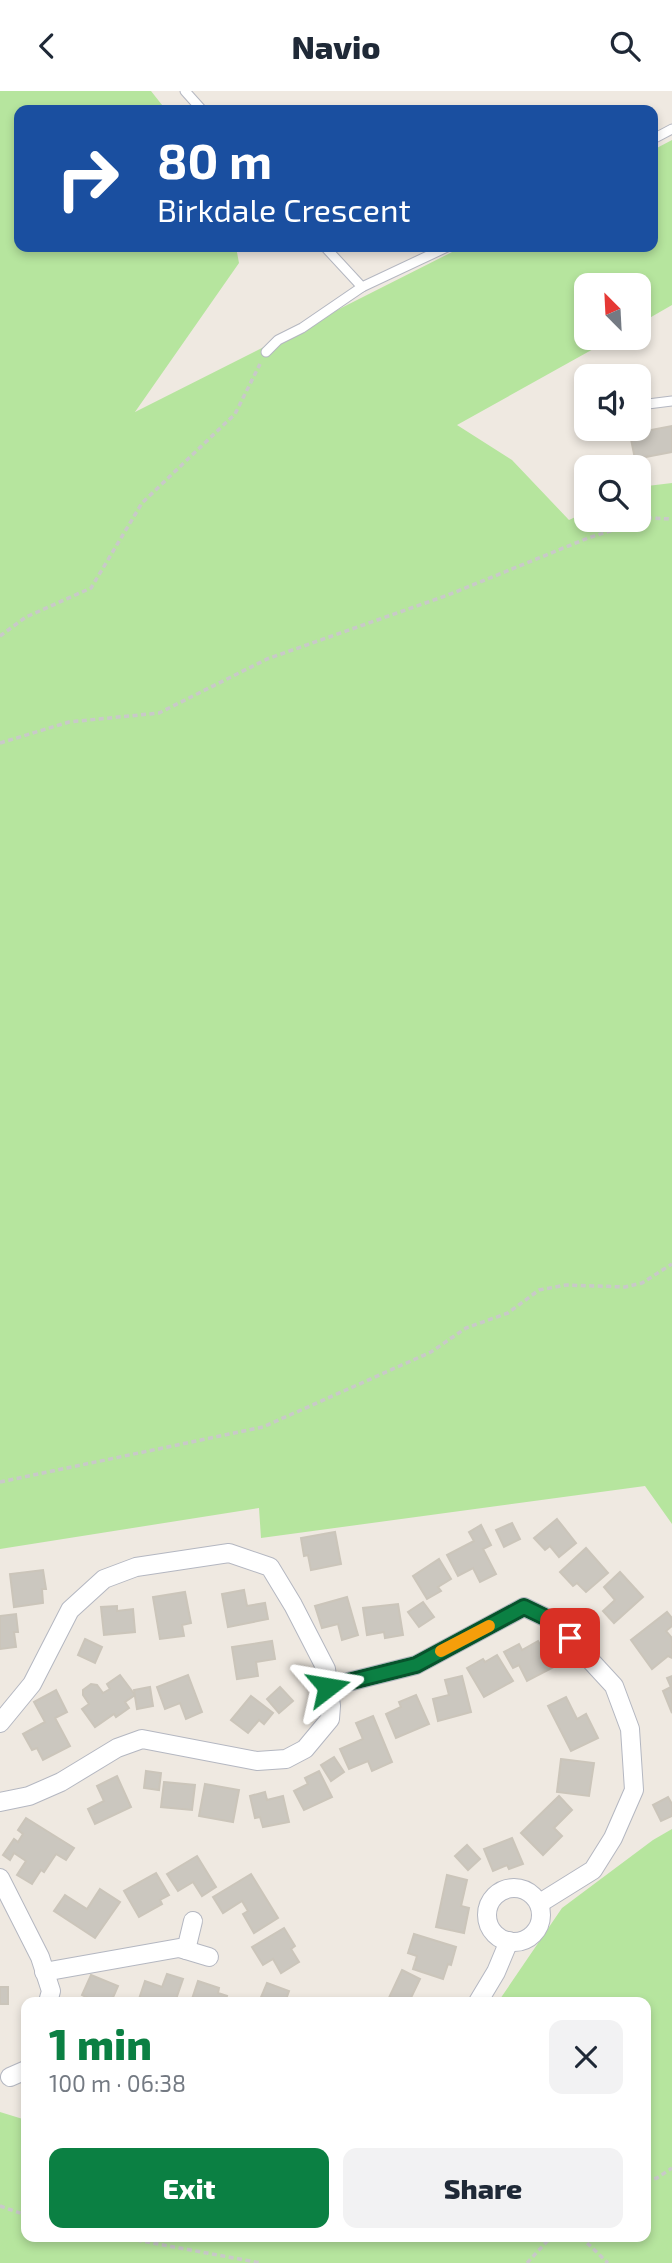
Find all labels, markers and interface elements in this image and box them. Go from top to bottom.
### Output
icon: back [28,27,66,65]
text: Navio [291,27,381,65]
icon: search [606,27,644,65]
text: 80 m [157,130,272,189]
icon: right [42,133,133,224]
text: Birkdale Crescent [157,190,411,228]
north arrow [574,273,651,350]
map controls [574,273,651,532]
button: sound [574,364,651,441]
button: search [574,455,651,532]
pin [540,1608,600,1668]
icon: arrive [551,1619,589,1657]
position arrow [291,1650,365,1724]
text: 1 min [49,2018,152,2068]
button: close [549,2020,623,2094]
text: 100 m · 06:38 [49,2069,186,2097]
button: Exit [49,2148,329,2228]
button: Share [343,2148,623,2228]

